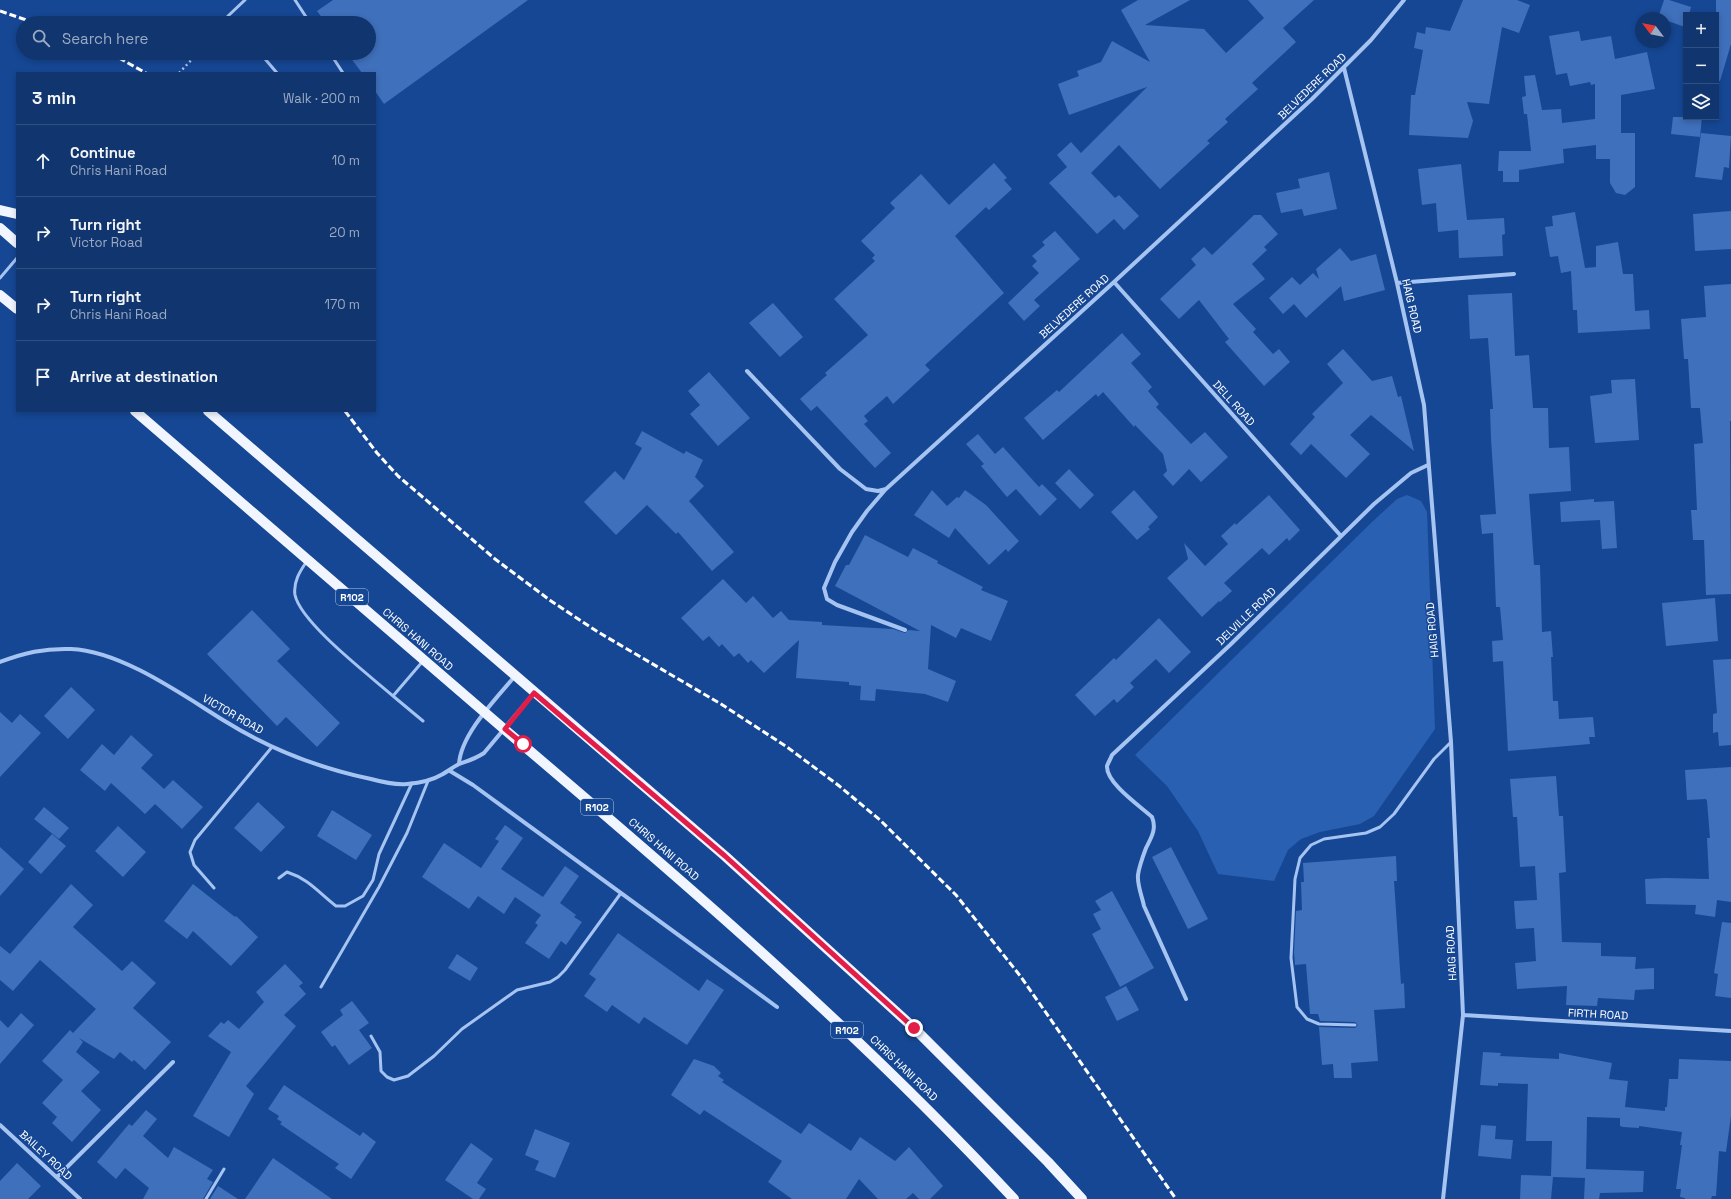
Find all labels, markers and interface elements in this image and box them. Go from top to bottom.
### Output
north arrow [1635,12,1671,48]
map controls [1683,12,1719,120]
button: + [1683,12,1719,48]
search box [16,16,376,60]
icon: search [30,27,52,49]
text: Search here [62,29,148,48]
button: − [1683,48,1719,84]
street label: BELVEDERE ROAD [1275,50,1349,122]
button: layers [1683,84,1719,120]
text: 3 min [32,87,76,109]
text: Walk · 200 m [283,90,360,107]
text: Continue [70,143,136,162]
icon: ahead [32,150,54,172]
text: 10 m [332,152,360,169]
text: Chris Hani Road [70,162,167,179]
text: Turn right [70,215,141,234]
icon: right [32,222,54,244]
text: 20 m [329,224,360,241]
text: Victor Road [70,234,143,251]
street label: BELVEDERE ROAD [1036,271,1112,341]
street label: HAIG ROAD [1399,277,1425,335]
text: Turn right [70,287,141,306]
icon: right [32,294,54,316]
text: 170 m [324,296,360,313]
text: Chris Hani Road [70,306,167,323]
icon: arrive [32,366,54,388]
text: Arrive at destination [70,367,218,386]
street label: DELL ROAD [1210,377,1258,429]
street label: DELVILLE ROAD [1213,584,1279,648]
road number: R102 [336,589,368,605]
street label: HAIG ROAD [1423,602,1441,658]
street label: CHRIS HANI ROAD [380,605,456,673]
street label: VICTOR ROAD [200,691,266,737]
route start [514,735,532,753]
road number: R102 [581,799,613,815]
street label: CHRIS HANI ROAD [626,815,702,883]
street label: HAIG ROAD [1443,925,1459,981]
street label: FIRTH ROAD [1567,1005,1629,1023]
route end [905,1019,923,1037]
road number: R102 [831,1022,863,1038]
street label: CHRIS HANI ROAD [867,1032,941,1104]
street label: BAILEY ROAD [17,1127,75,1183]

